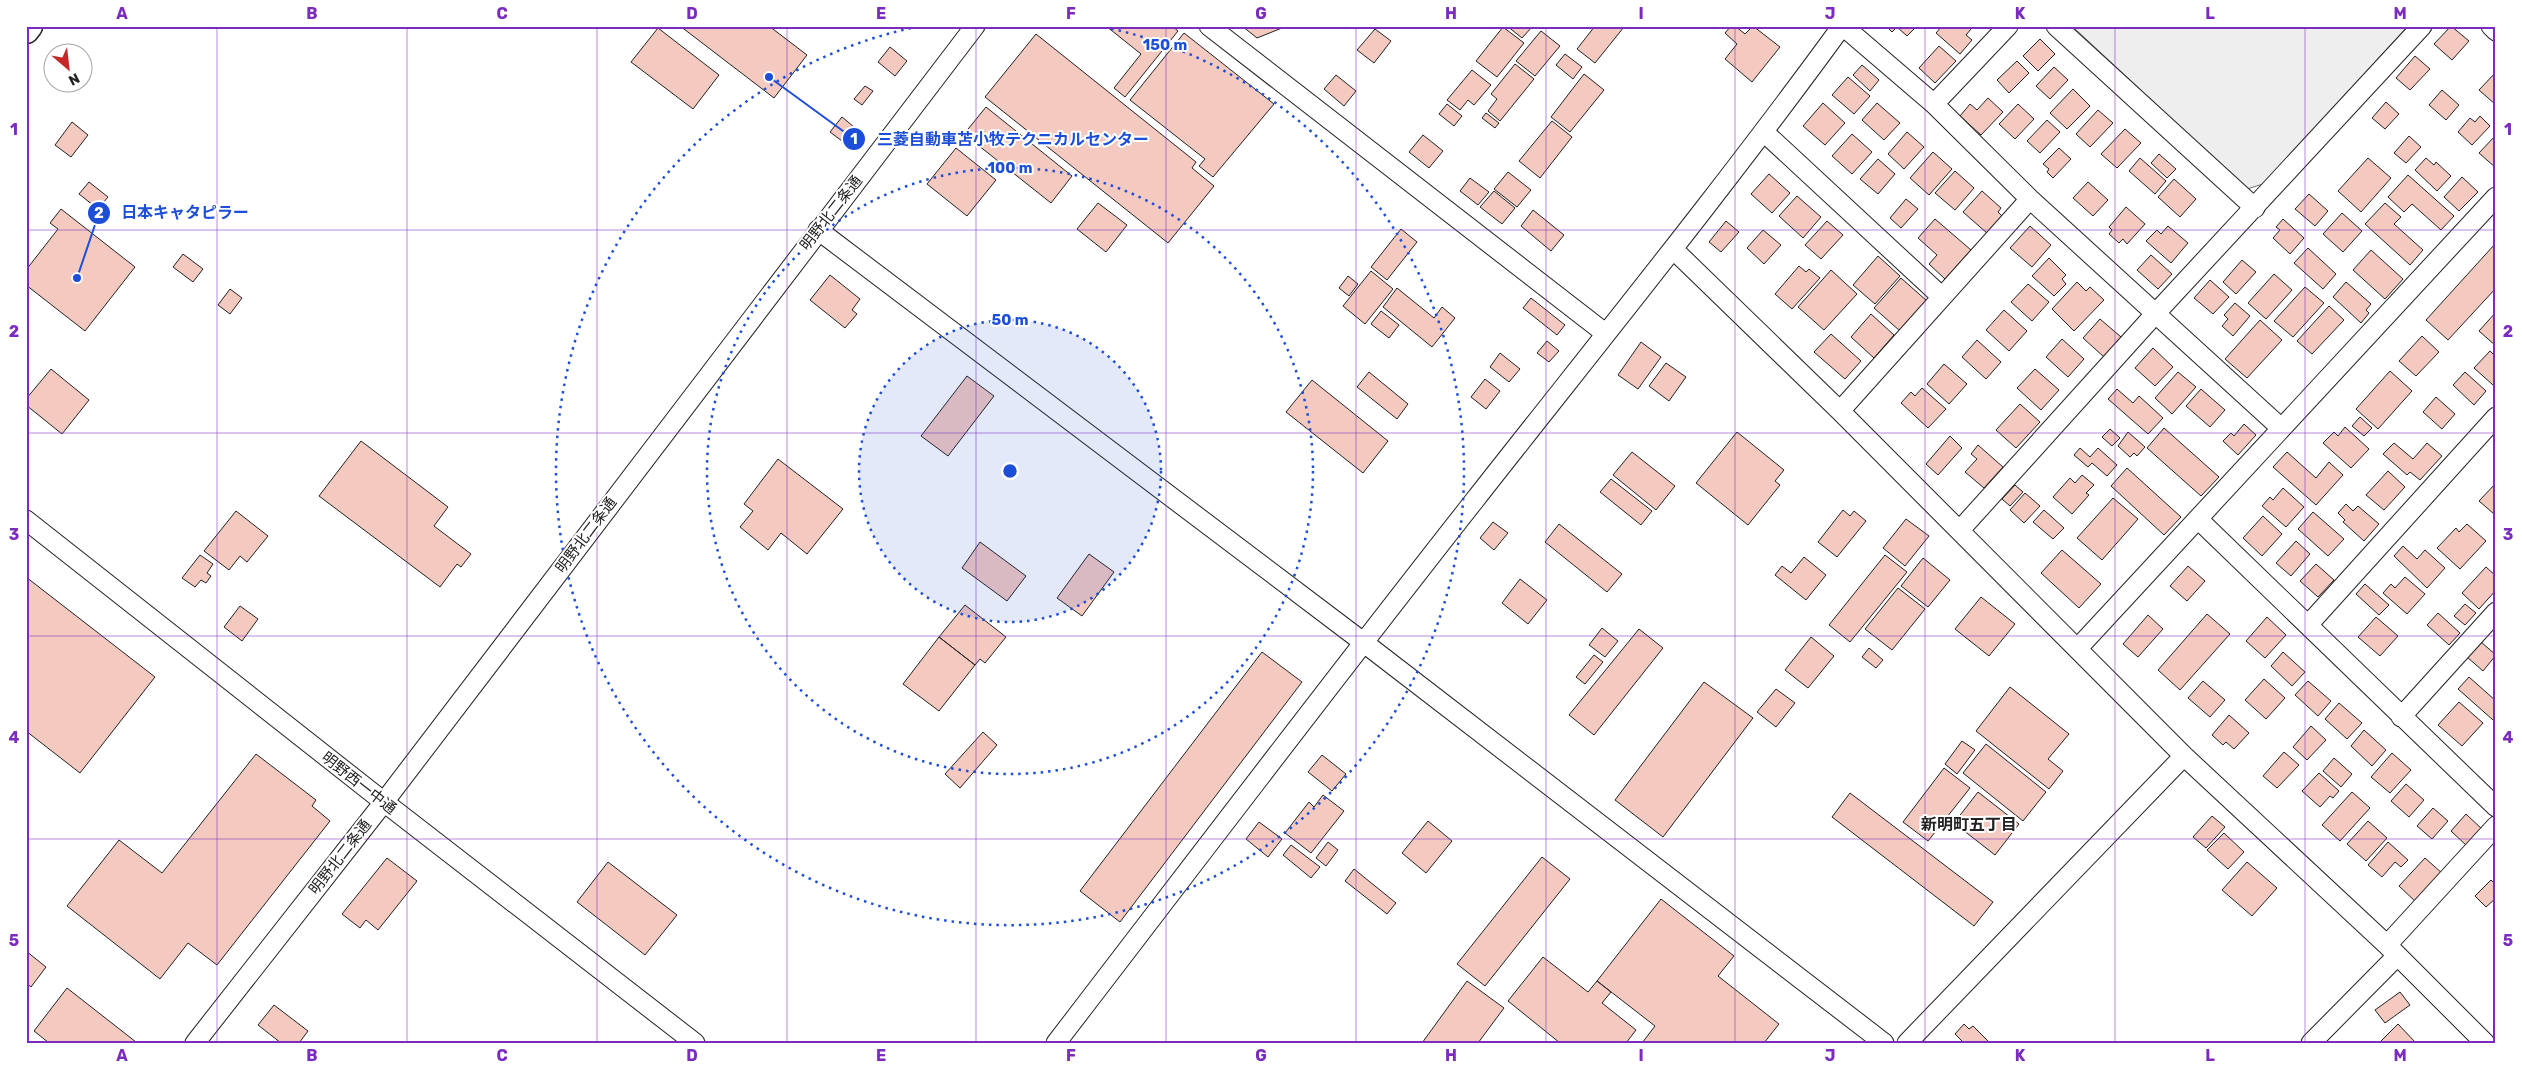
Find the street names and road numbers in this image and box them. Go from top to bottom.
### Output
street label: 明野北二条通 [796,172,866,254]
street label: 明野北二条通 [552,494,620,576]
street label: 明野西一中通 [318,748,400,818]
street label: 明野北二条通 [305,816,375,898]

